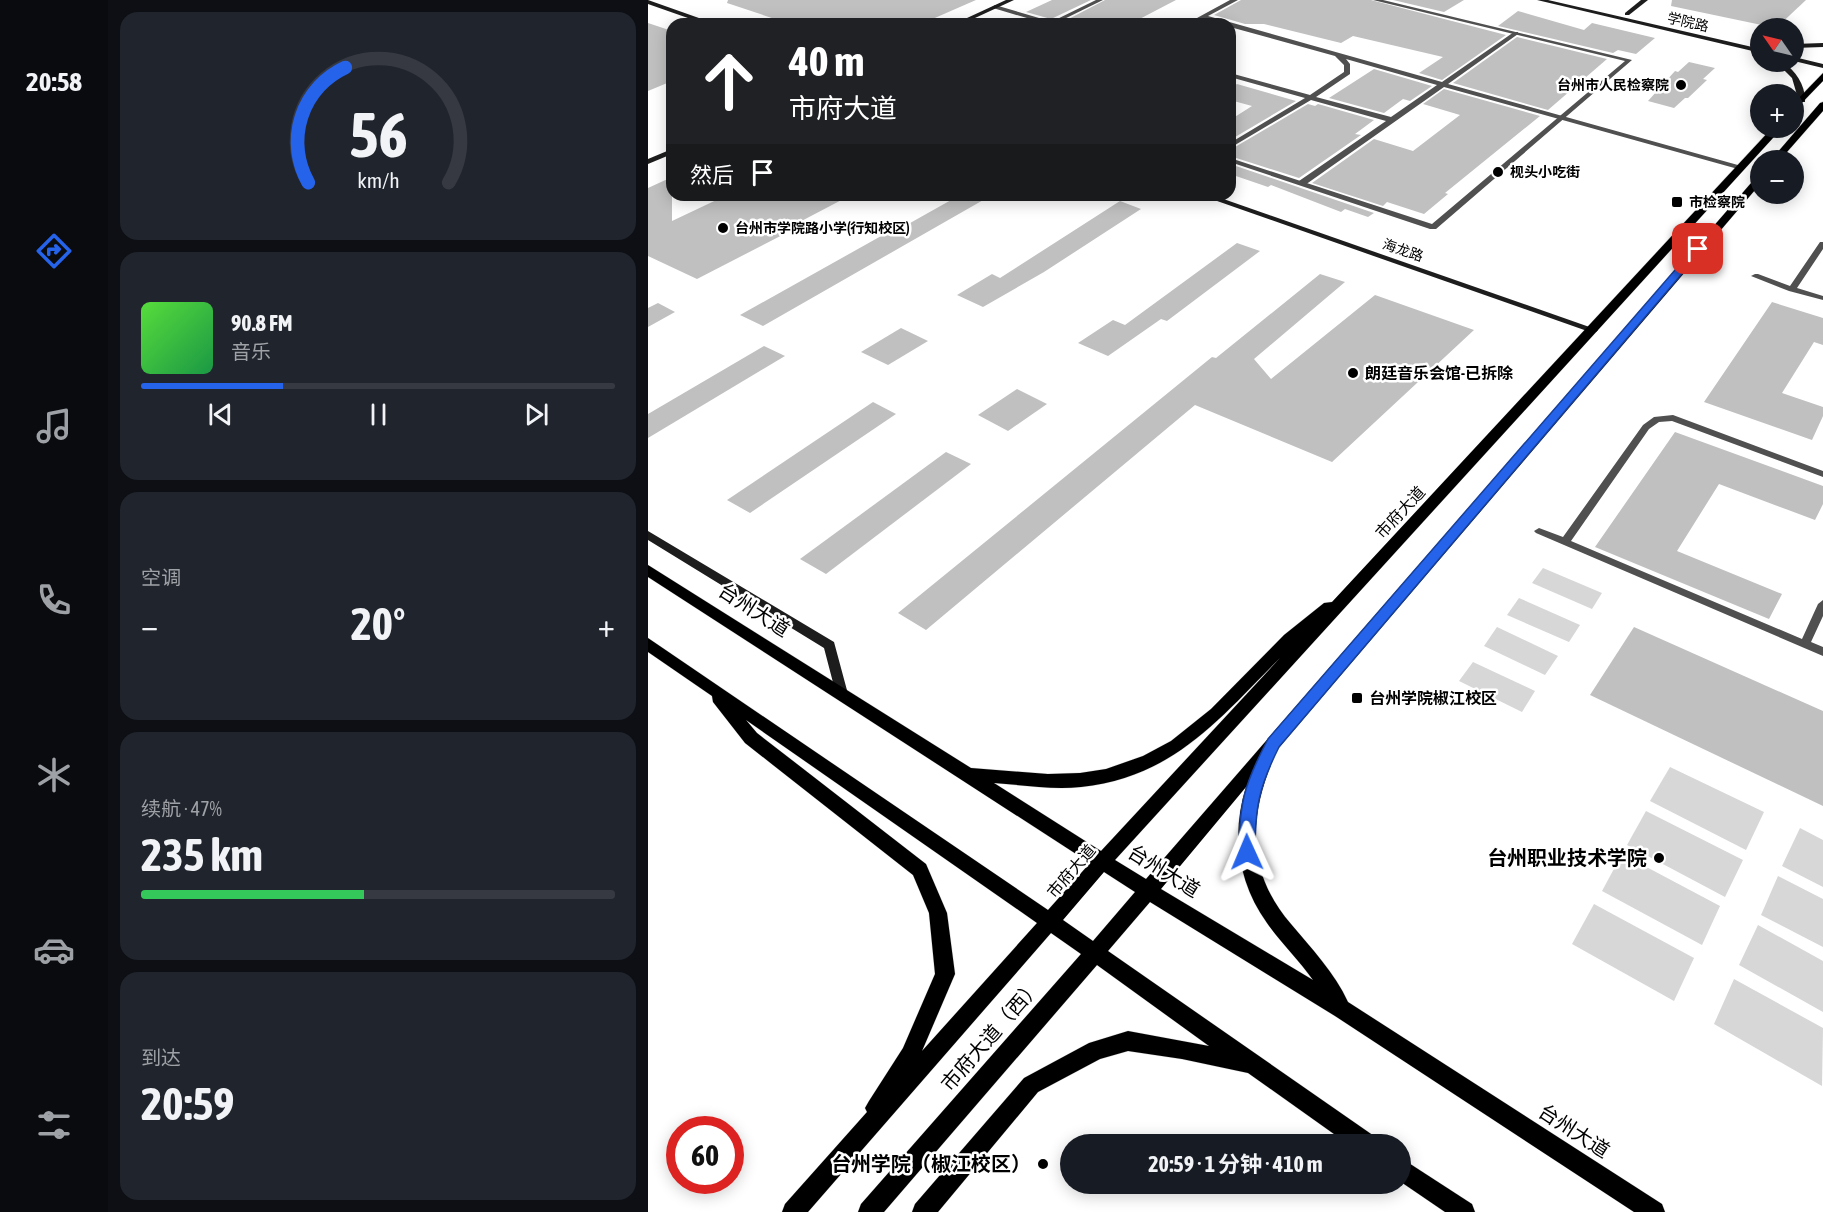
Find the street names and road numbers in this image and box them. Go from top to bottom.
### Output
street label: 学院路 [1666,9,1710,35]
street label: 海龙路 [1381,236,1425,264]
street label: 市府大道 [1372,482,1428,542]
street label: 台州大道 [714,578,794,641]
street label: 台州大道 [1124,840,1204,902]
street label: 市府大道 [1043,841,1099,901]
street label: 市府大道（西） [936,974,1045,1095]
street label: 台州大道 [1534,1099,1614,1162]

